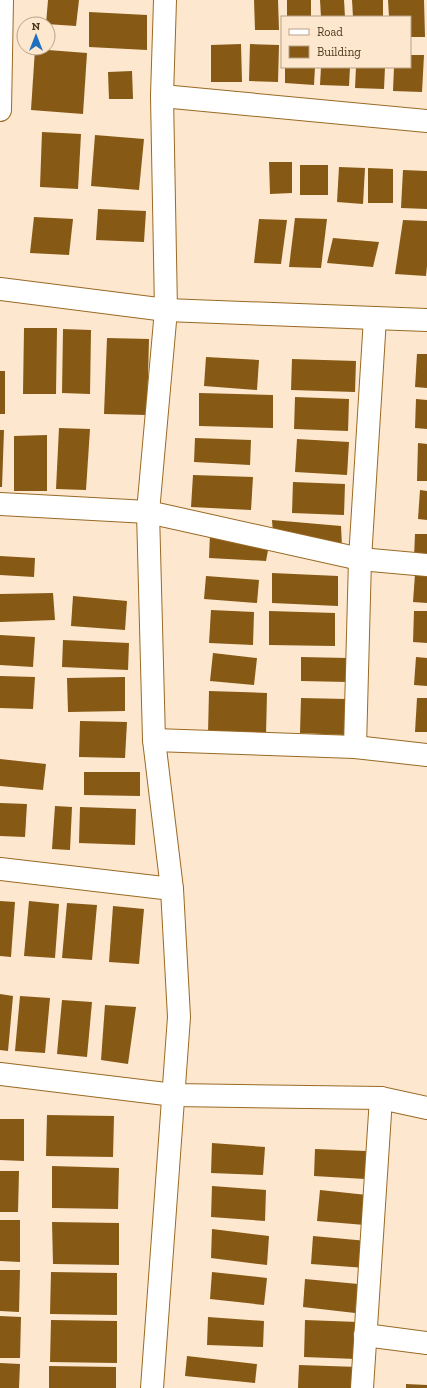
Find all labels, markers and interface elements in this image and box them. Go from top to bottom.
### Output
north arrow [16,16,56,56]
legend [281,16,411,68]
text: N [32,20,41,33]
text: Road [317,25,343,39]
text: Building [317,45,361,59]

